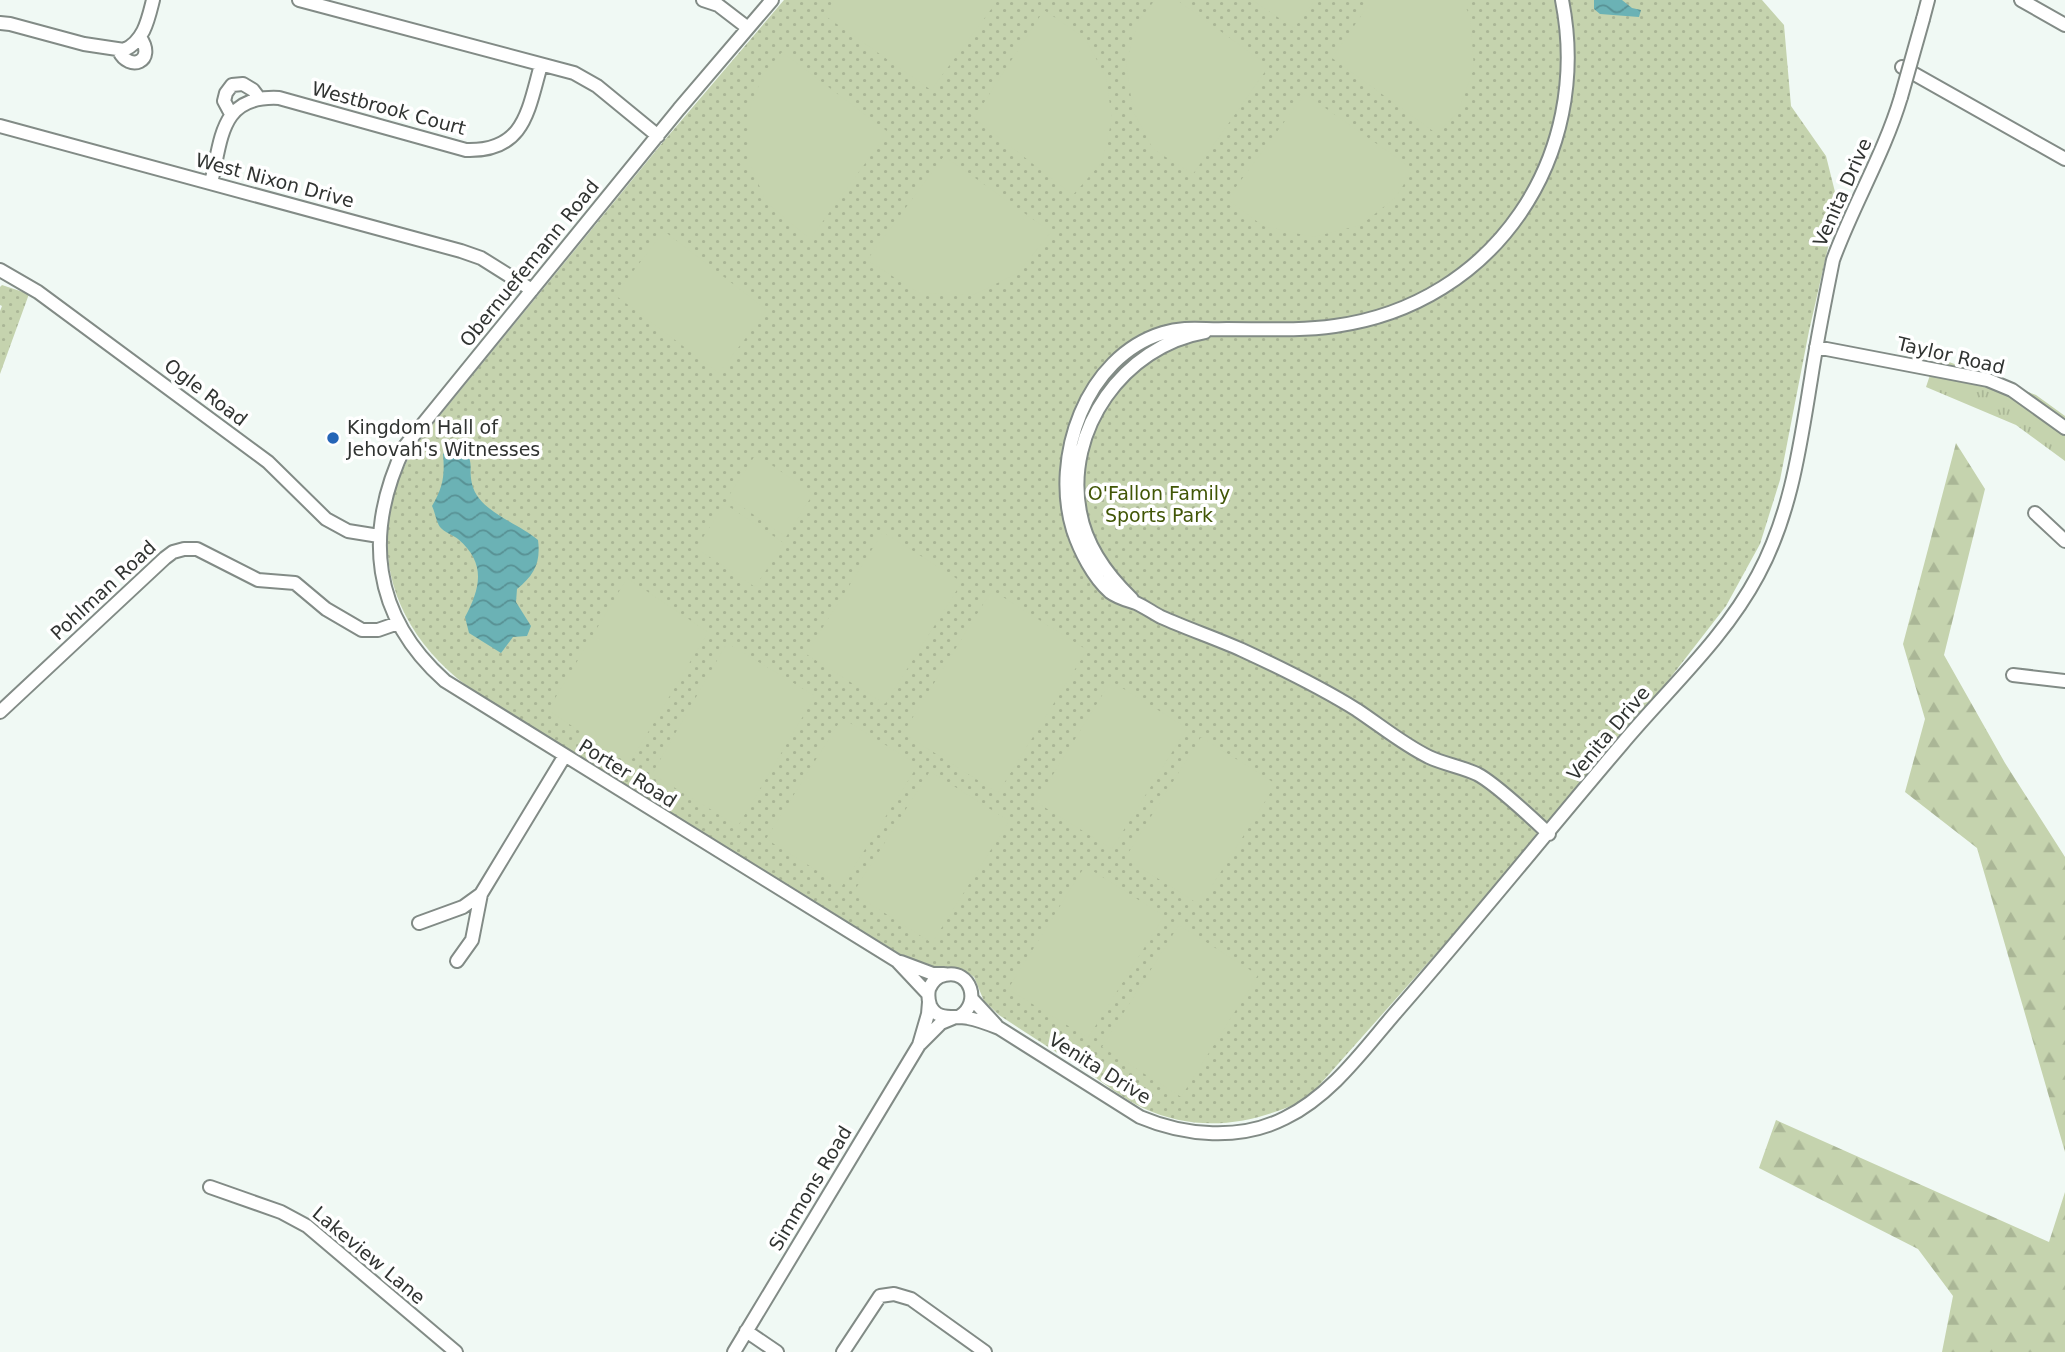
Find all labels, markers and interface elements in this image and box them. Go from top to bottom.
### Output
street label: Westbrook Court [310,77,468,139]
street label: Venita Drive [1808,134,1876,250]
street label: West Nixon Drive [193,148,357,212]
street label: Obernuefemann Road [455,175,603,351]
street label: Taylor Road [1894,332,2007,378]
street label: Ogle Road [160,354,252,430]
place label: Kingdom Hall of Jehovah's Witnesses [346,416,540,460]
marker: Kingdom Hall of Jehovah's Witnesses [325,430,341,446]
park label: O'Fallon Family Sports Park [1088,482,1230,526]
street label: Pohlman Road [46,536,160,644]
street label: Venita Drive [1562,681,1654,785]
street label: Porter Road [575,734,681,812]
street label: Venita Drive [1045,1028,1155,1108]
street label: Simmons Road [764,1122,856,1254]
street label: Lakeview Lane [308,1202,430,1308]

